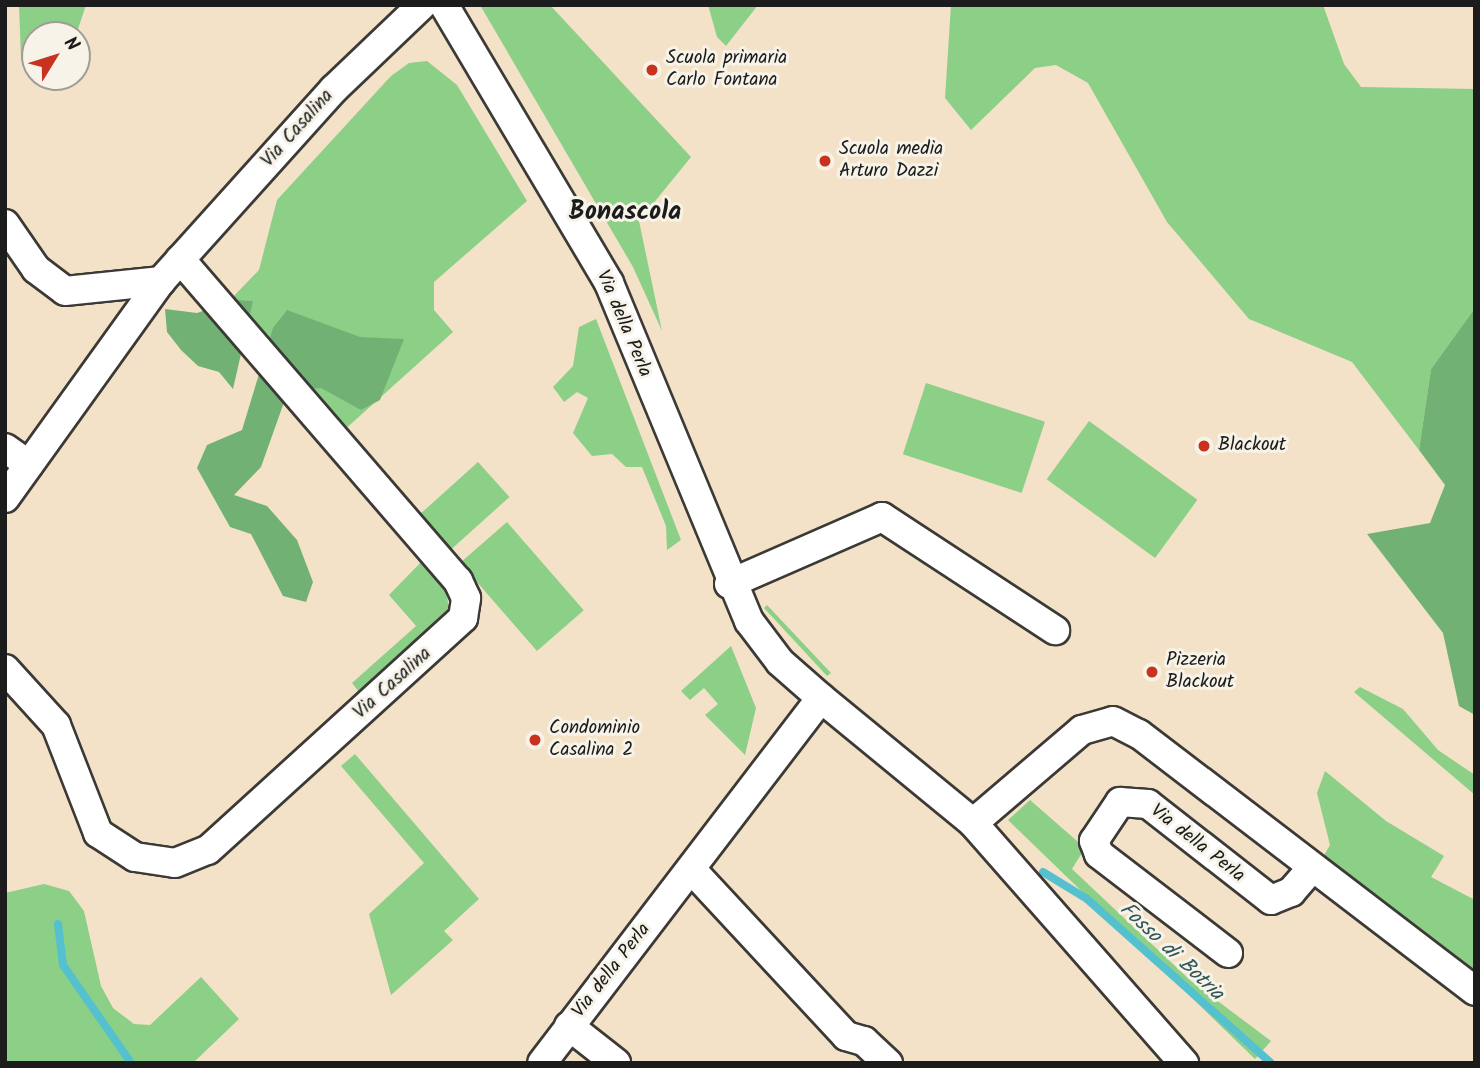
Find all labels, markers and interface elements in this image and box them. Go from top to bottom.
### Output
north arrow [21,21,91,91]
text: N [55,30,86,58]
place label: Scuola primaria Carlo Fontana [666,48,787,92]
marker: Scuola primaria Carlo Fontana [644,62,660,78]
street label: Via Casalina [257,85,339,173]
place label: Scuola media Arturo Dazzi [839,139,943,183]
marker: Scuola media Arturo Dazzi [817,153,833,169]
district label: Bonascola [569,197,681,229]
street label: Via della Perla [590,267,656,381]
place label: Blackout [1218,435,1286,457]
marker: Blackout [1196,438,1212,454]
street label: Via Casalina [349,643,437,725]
place label: Pizzeria Blackout [1166,650,1234,694]
marker: Pizzeria Blackout [1144,664,1160,680]
place label: Condominio Casalina 2 [549,718,640,762]
marker: Condominio Casalina 2 [527,732,543,748]
street label: Via della Perla [1145,800,1249,888]
water label: Fosso di Botria [1114,897,1228,1007]
street label: Via della Perla [568,919,656,1023]

